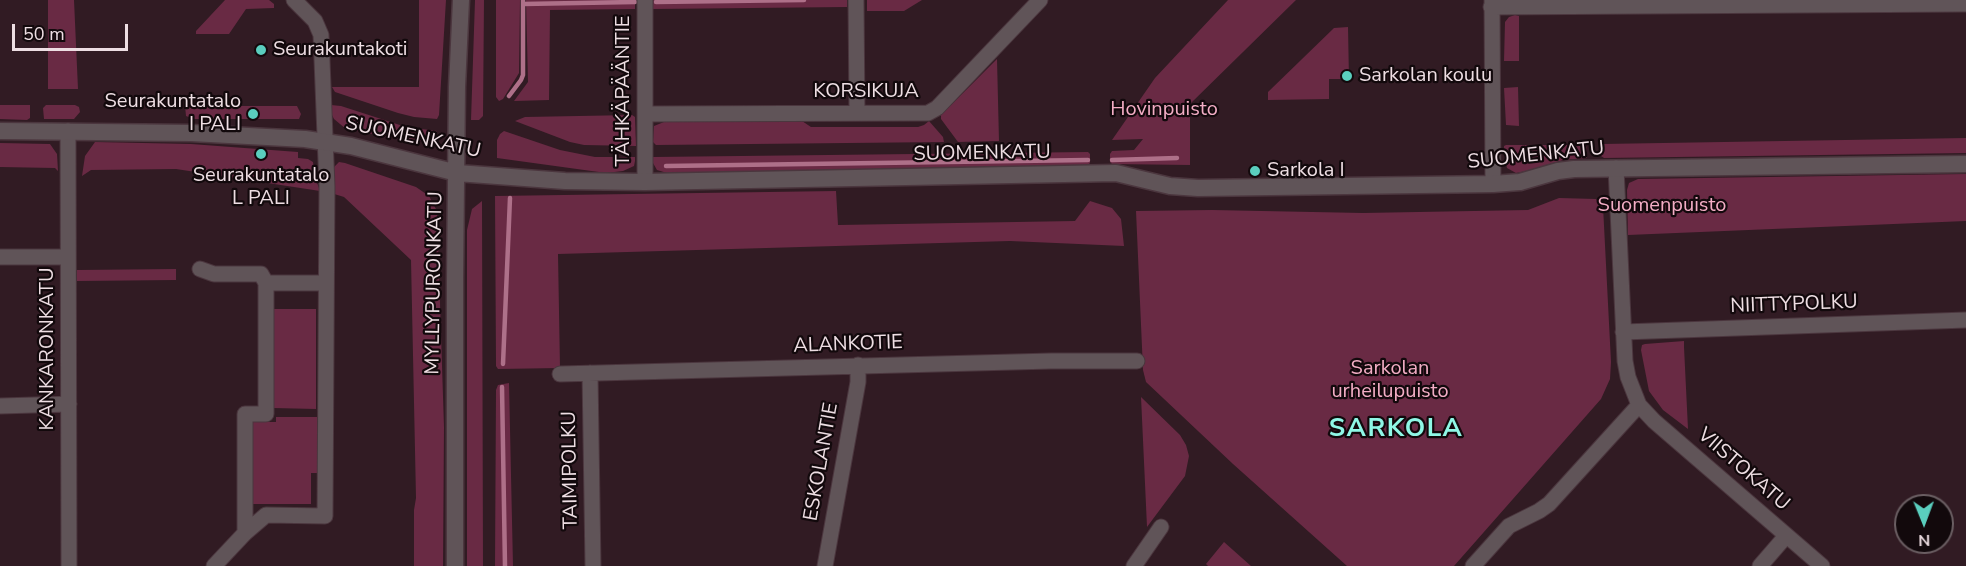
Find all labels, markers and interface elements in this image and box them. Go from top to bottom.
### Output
scale bar [15,12,130,50]
street label: TÄHKÄPÄÄNTIE [612,16,636,166]
text: 50 m [23,22,65,46]
place label: Seurakuntakoti [273,38,407,62]
marker: Seurakuntakoti [254,43,268,57]
place label: Sarkolan koulu [1359,64,1492,88]
marker: Sarkolan koulu [1340,69,1354,83]
street label: KORSIKUJA [813,80,919,104]
place label: Seurakuntatalo I PALI [104,90,241,137]
park label: Hovinpuisto [1110,98,1218,122]
marker: Seurakuntatalo I PALI [246,107,260,121]
street label: SUOMENKATU [343,112,483,164]
street label: SUOMENKATU [1466,137,1606,175]
street label: SUOMENKATU [913,141,1051,167]
marker: Seurakuntatalo L PALI [254,147,268,161]
place label: Sarkola I [1267,159,1345,183]
place label: Seurakuntatalo L PALI [193,164,329,211]
marker: Sarkola I [1248,164,1262,178]
street label: MYLLYPURONKATU [421,191,449,375]
park label: Suomenpuisto [1598,194,1726,218]
street label: KANKARONKATU [36,268,60,430]
street label: NIITTYPOLKU [1730,291,1858,319]
street label: ALANKOTIE [793,331,903,359]
park label: Sarkolan urheilupuisto [1331,357,1449,404]
street label: ESKOLANTIE [800,401,844,523]
street label: TAIMIPOLKU [558,411,584,529]
district label: SARKOLA [1329,414,1463,446]
street label: VIISTOKATU [1692,424,1794,516]
north arrow [1894,494,1954,554]
text: N [1918,529,1930,551]

